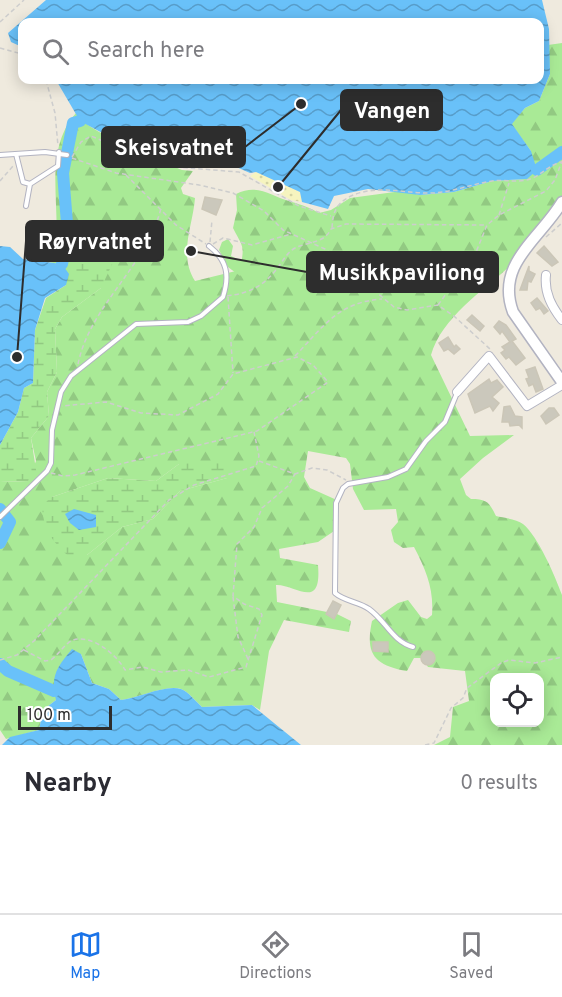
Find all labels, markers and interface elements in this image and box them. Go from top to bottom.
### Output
search box [18,18,544,84]
icon: search [39,35,72,68]
text: Search here [87,38,205,65]
callout: Vangen [341,90,442,130]
text: Vangen [354,99,430,126]
callout: Skeisvatnet [102,127,245,167]
text: Skeisvatnet [114,136,234,163]
callout: Røyrvatnet [26,221,163,261]
text: Røyrvatnet [38,230,152,257]
callout: Musikkpaviliong [307,252,498,292]
text: Musikkpaviliong [319,261,485,288]
map controls [490,673,544,727]
button: locate [490,673,544,727]
scale bar [18,703,112,730]
text: 100 m [27,706,71,726]
text: Nearby [24,768,112,801]
text: 0 results [460,771,538,797]
tab: Map [69,928,102,984]
tab: Directions [239,928,312,984]
tab: Saved [449,928,493,984]

